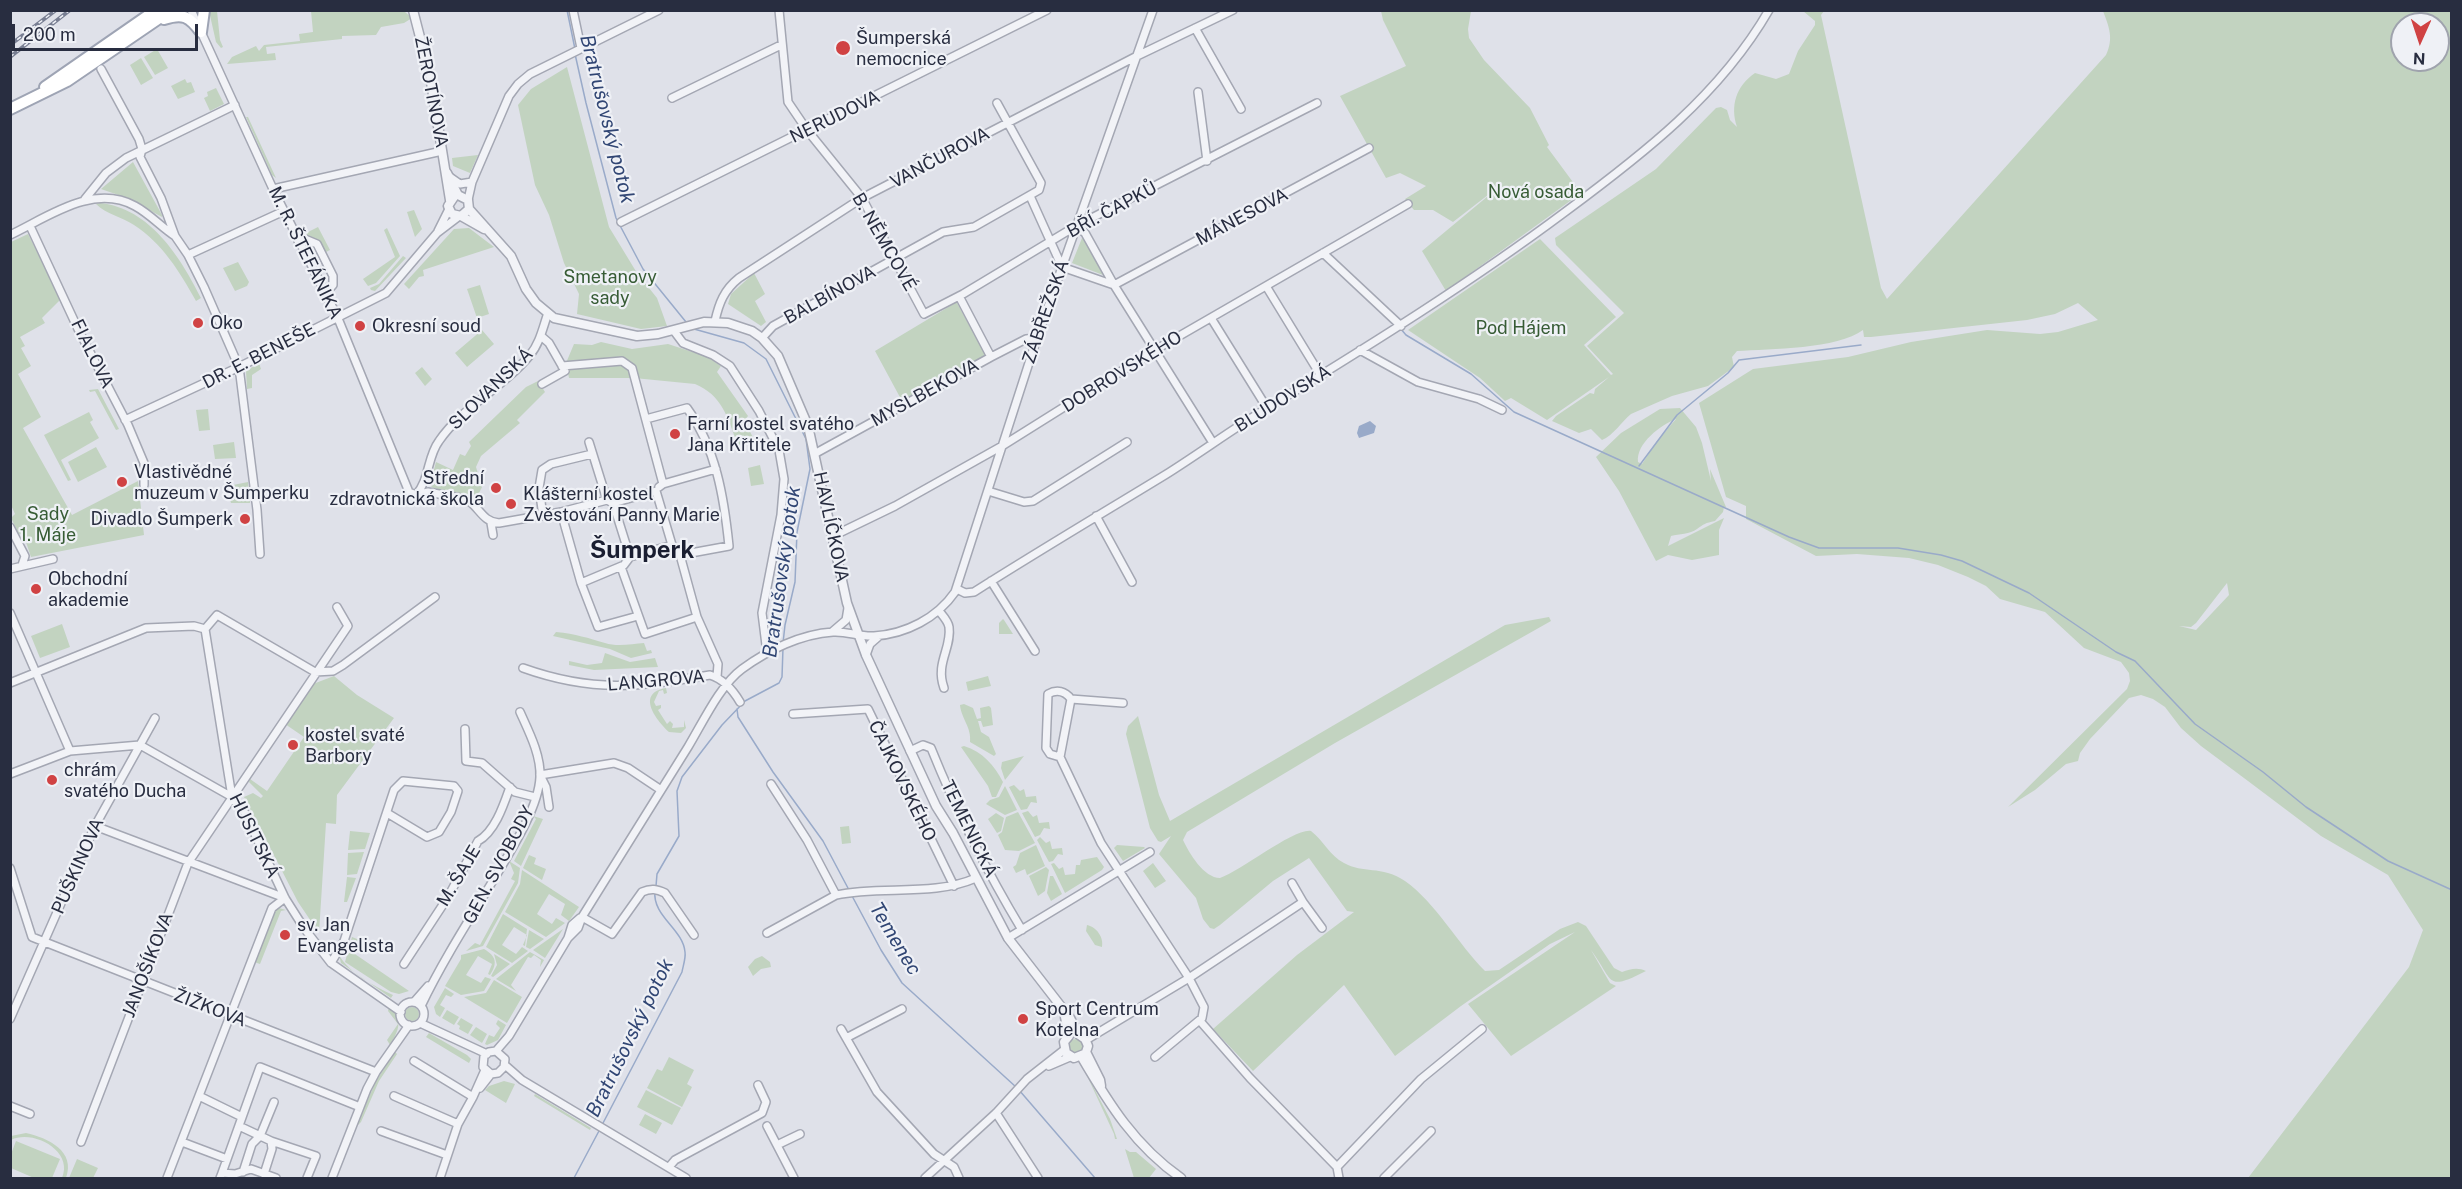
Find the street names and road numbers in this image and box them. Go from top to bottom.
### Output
street label: ŽEROTÍNOVA [410,34,452,150]
street label: NERUDOVA [786,86,884,148]
street label: VANČUROVA [887,123,993,193]
street label: BŘÍ. ČAPKŮ [1063,177,1161,243]
street label: M. R. ŠTEFÁNIKA [264,183,346,323]
street label: MÁNESOVA [1192,184,1292,250]
street label: B. NĚMCOVÉ [847,189,921,295]
street label: ZÁBŘEŽSKÁ [1018,257,1074,367]
street label: BALBÍNOVA [780,261,880,329]
street label: FIALOVA [66,316,118,392]
street label: DR. E. BENEŠE [199,318,319,394]
street label: DOBROVSKÉHO [1058,326,1186,418]
street label: SLOVANSKÁ [444,343,538,435]
street label: MYSLBEKOVA [867,354,983,432]
street label: BLUDOVSKÁ [1231,361,1335,437]
street label: HAVLÍČKOVA [809,470,853,584]
street label: LANGROVA [606,666,706,696]
street label: ČAJKOVSKÉHO [863,717,941,845]
street label: TEMENICKÁ [936,777,1002,881]
street label: HUSITSKÁ [224,790,284,882]
street label: GEN. SVOBODY [459,802,539,928]
street label: PUŠKINOVA [47,815,109,917]
street label: M. ŠAJE [432,842,486,910]
street label: JANOŠÍKOVA [118,909,178,1021]
street label: ŽIŽKOVA [171,984,249,1032]

